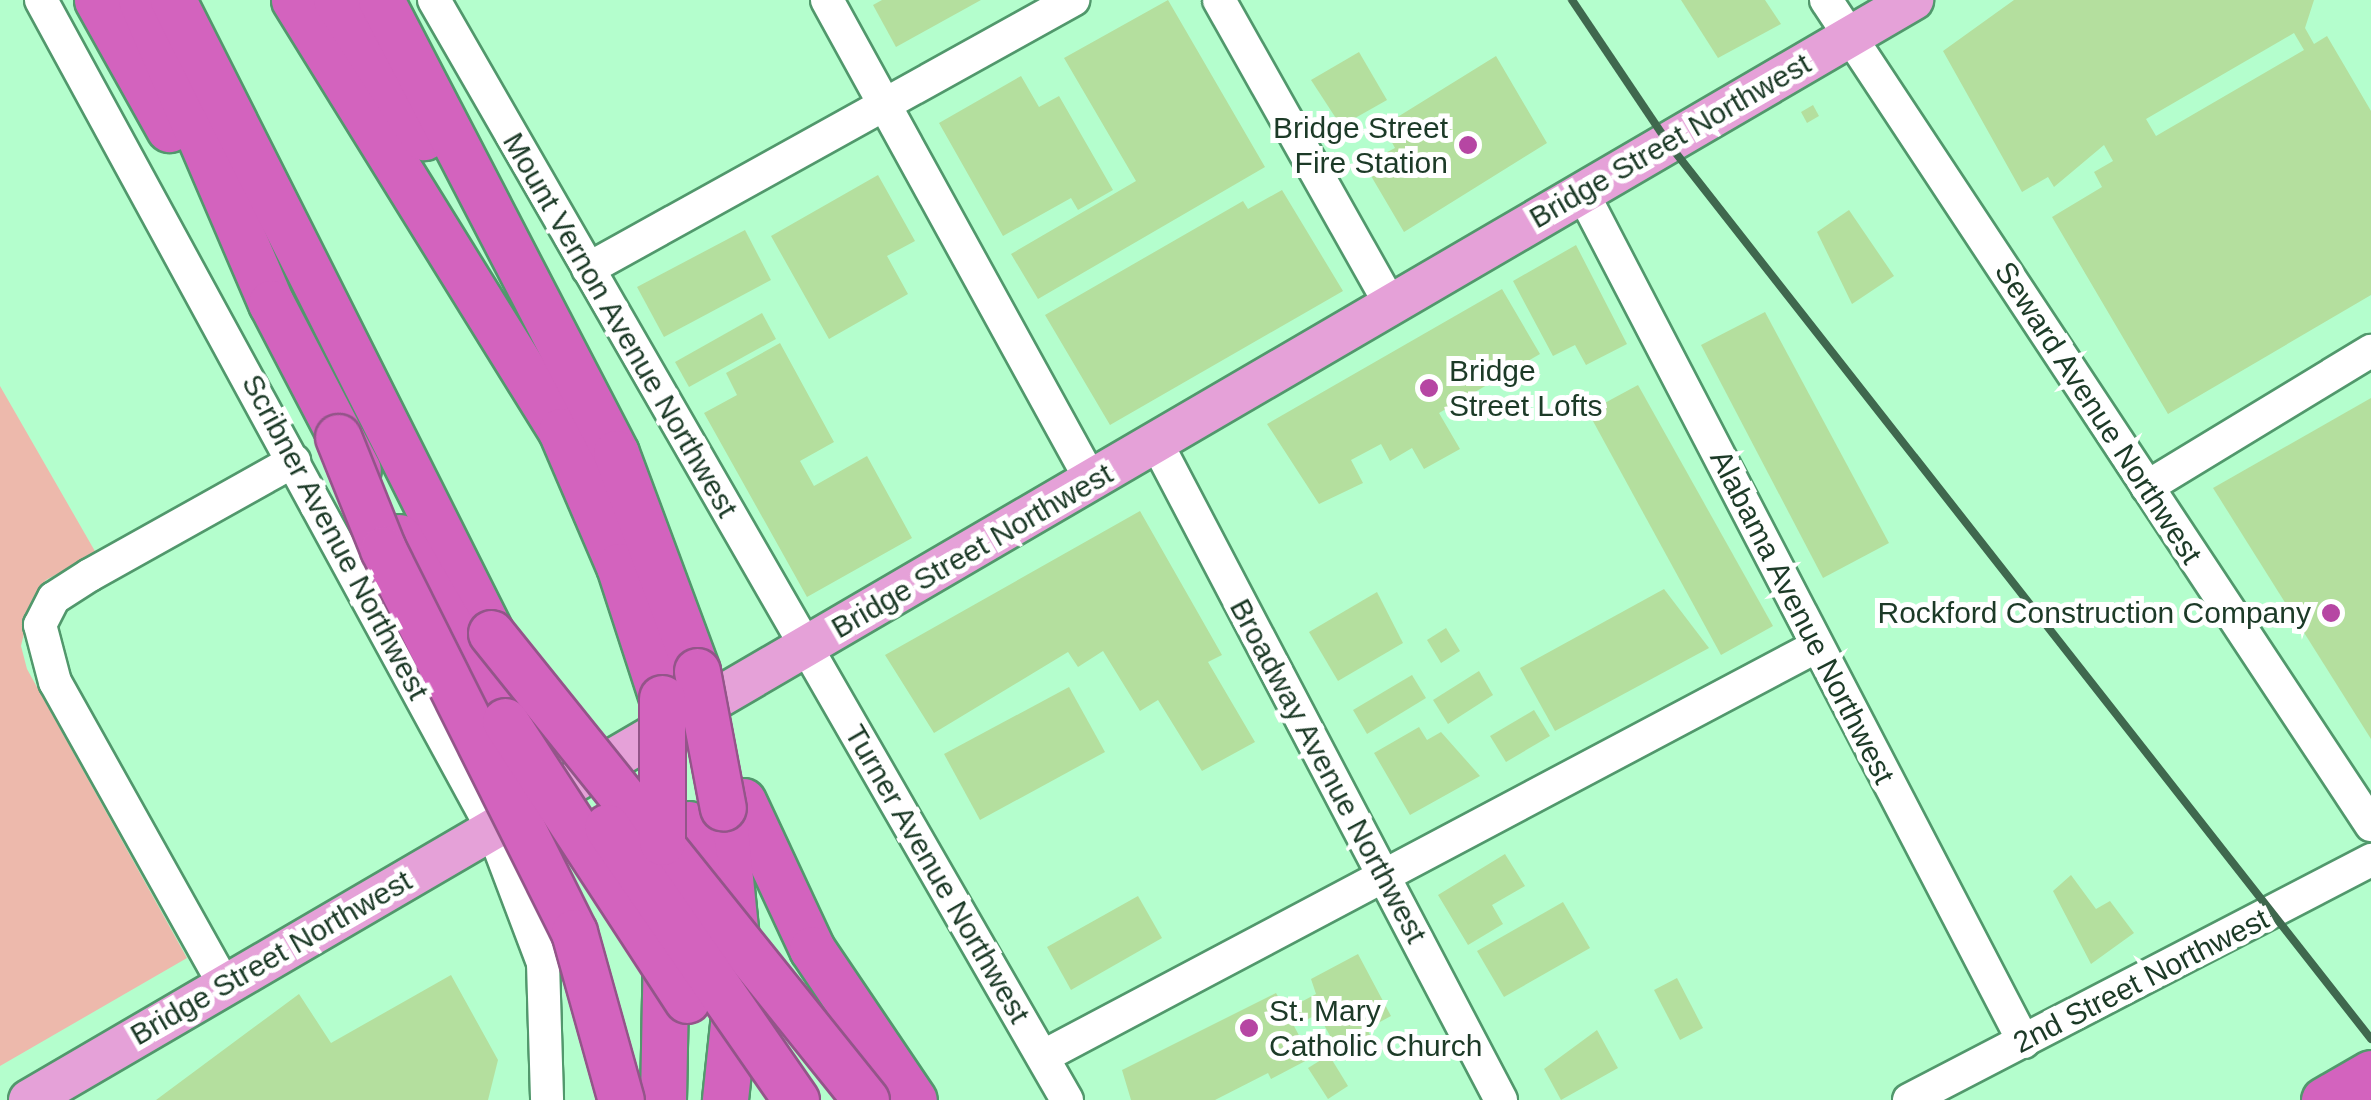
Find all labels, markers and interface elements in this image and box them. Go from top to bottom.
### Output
street label: Bridge Street Northwest [1523,46,1817,236]
place label: Bridge Street Fire Station [1273,110,1448,180]
street label: Mount Vernon Avenue Northwest [494,126,746,524]
marker: Bridge Street Fire Station [1457,134,1479,156]
street label: Seward Avenue Northwest [1986,254,2210,572]
place label: Bridge Street Lofts [1449,353,1602,424]
street label: Scribner Avenue Northwest [234,368,436,706]
marker: Bridge Street Lofts [1418,377,1440,399]
street label: Alabama Avenue Northwest [1702,443,1902,791]
street label: Bridge Street Northwest [825,456,1119,646]
street label: Broadway Avenue Northwest [1221,592,1435,950]
place label: Rockford Construction Company [1877,595,2311,631]
marker: Rockford Construction Company [2320,602,2342,624]
street label: Turner Avenue Northwest [836,718,1038,1030]
street label: Bridge Street Northwest [124,863,418,1053]
street label: 2nd Street Northwest [2007,901,2275,1061]
place label: St. Mary Catholic Church [1269,993,1482,1064]
marker: St. Mary Catholic Church [1238,1017,1260,1039]

